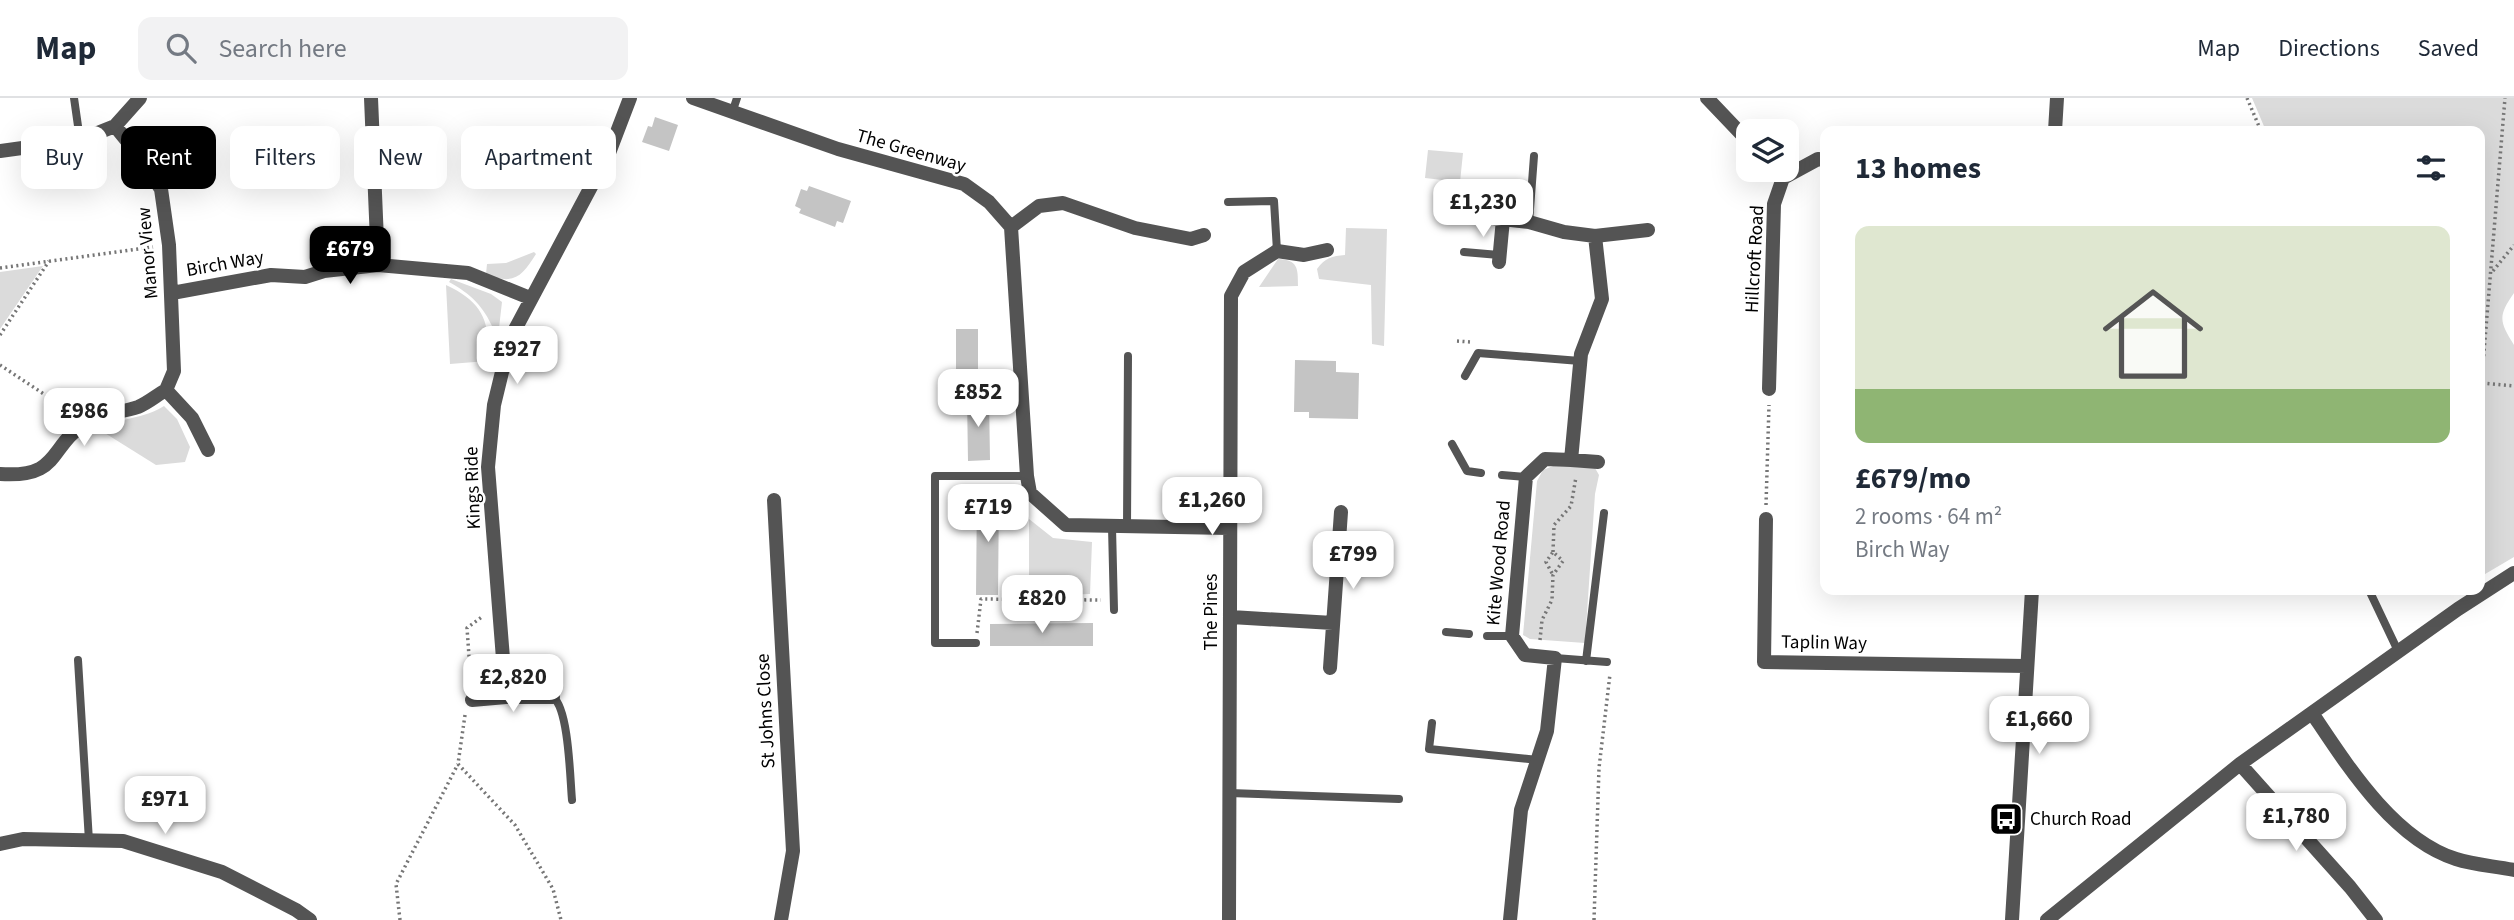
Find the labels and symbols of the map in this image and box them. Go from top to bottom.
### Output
street label: The Greenway [853,122,969,180]
pin: £1,230 [1426,180,1540,239]
street label: Hillcroft Road [1739,204,1771,314]
street label: Manor View [131,206,165,300]
pin: £679 [309,226,391,286]
street label: Birch Way [184,244,266,284]
pin: £927 [476,327,558,386]
pin: £852 [937,370,1019,429]
pin: £986 [43,388,125,448]
street label: Kings Ride [458,446,488,530]
pin: £1,260 [1155,478,1269,537]
pin: £719 [947,484,1029,544]
street label: Kite Wood Road [1480,499,1518,627]
pin: £799 [1312,532,1394,591]
street label: The Pines [1198,573,1225,650]
pin: £820 [1001,575,1083,635]
street label: Taplin Way [1781,629,1867,657]
street label: St Johns Close [750,653,782,769]
pin: £2,820 [456,654,570,714]
pin: £1,660 [1982,696,2096,756]
pin: £971 [124,776,206,836]
pin: £1,780 [2239,794,2353,853]
bus stop icon: Church Road [1987,800,2025,838]
place label: Church Road [2030,806,2132,833]

